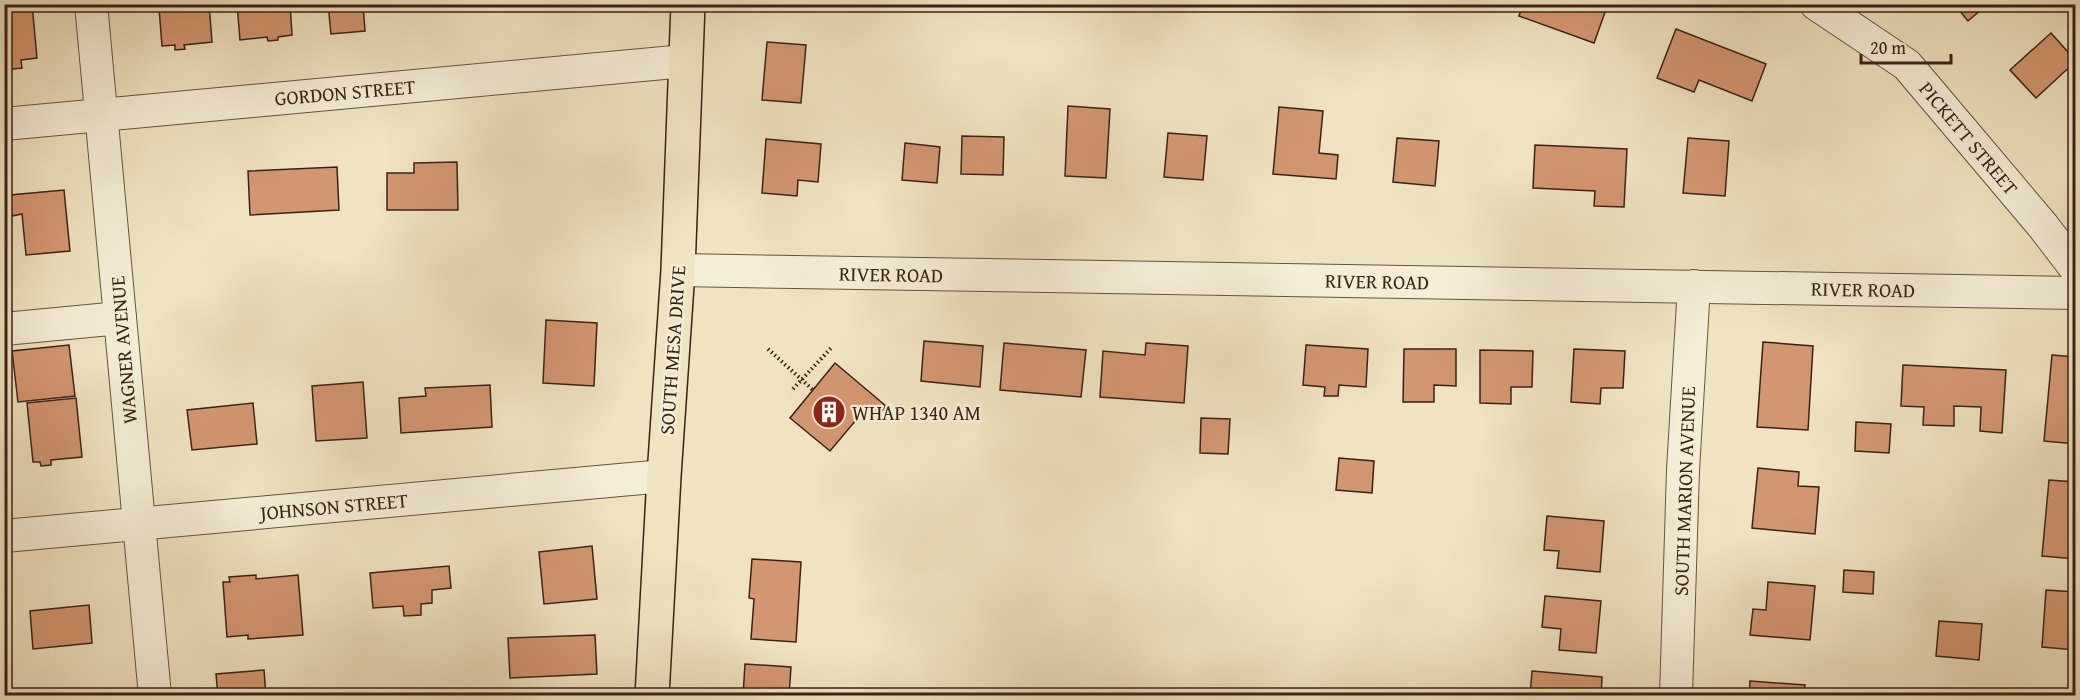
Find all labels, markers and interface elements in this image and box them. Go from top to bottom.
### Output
scale bar [1861,27,1951,65]
text: 20 m [1870,34,1906,61]
street label: GORDON STREET [273,71,417,113]
street label: PICKETT STREET [1913,75,2025,201]
street label: RIVER ROAD [839,259,943,289]
street label: SOUTH MESA DRIVE [652,264,692,436]
street label: RIVER ROAD [1325,266,1429,296]
street label: RIVER ROAD [1811,274,1915,304]
street label: WAGNER AVENUE [102,275,144,425]
street label: SOUTH MARION AVENUE [1666,386,1702,596]
building icon: WHAP 1340 AM [811,394,847,430]
place label: WHAP 1340 AM [852,398,981,427]
street label: JOHNSON STREET [256,485,409,527]

